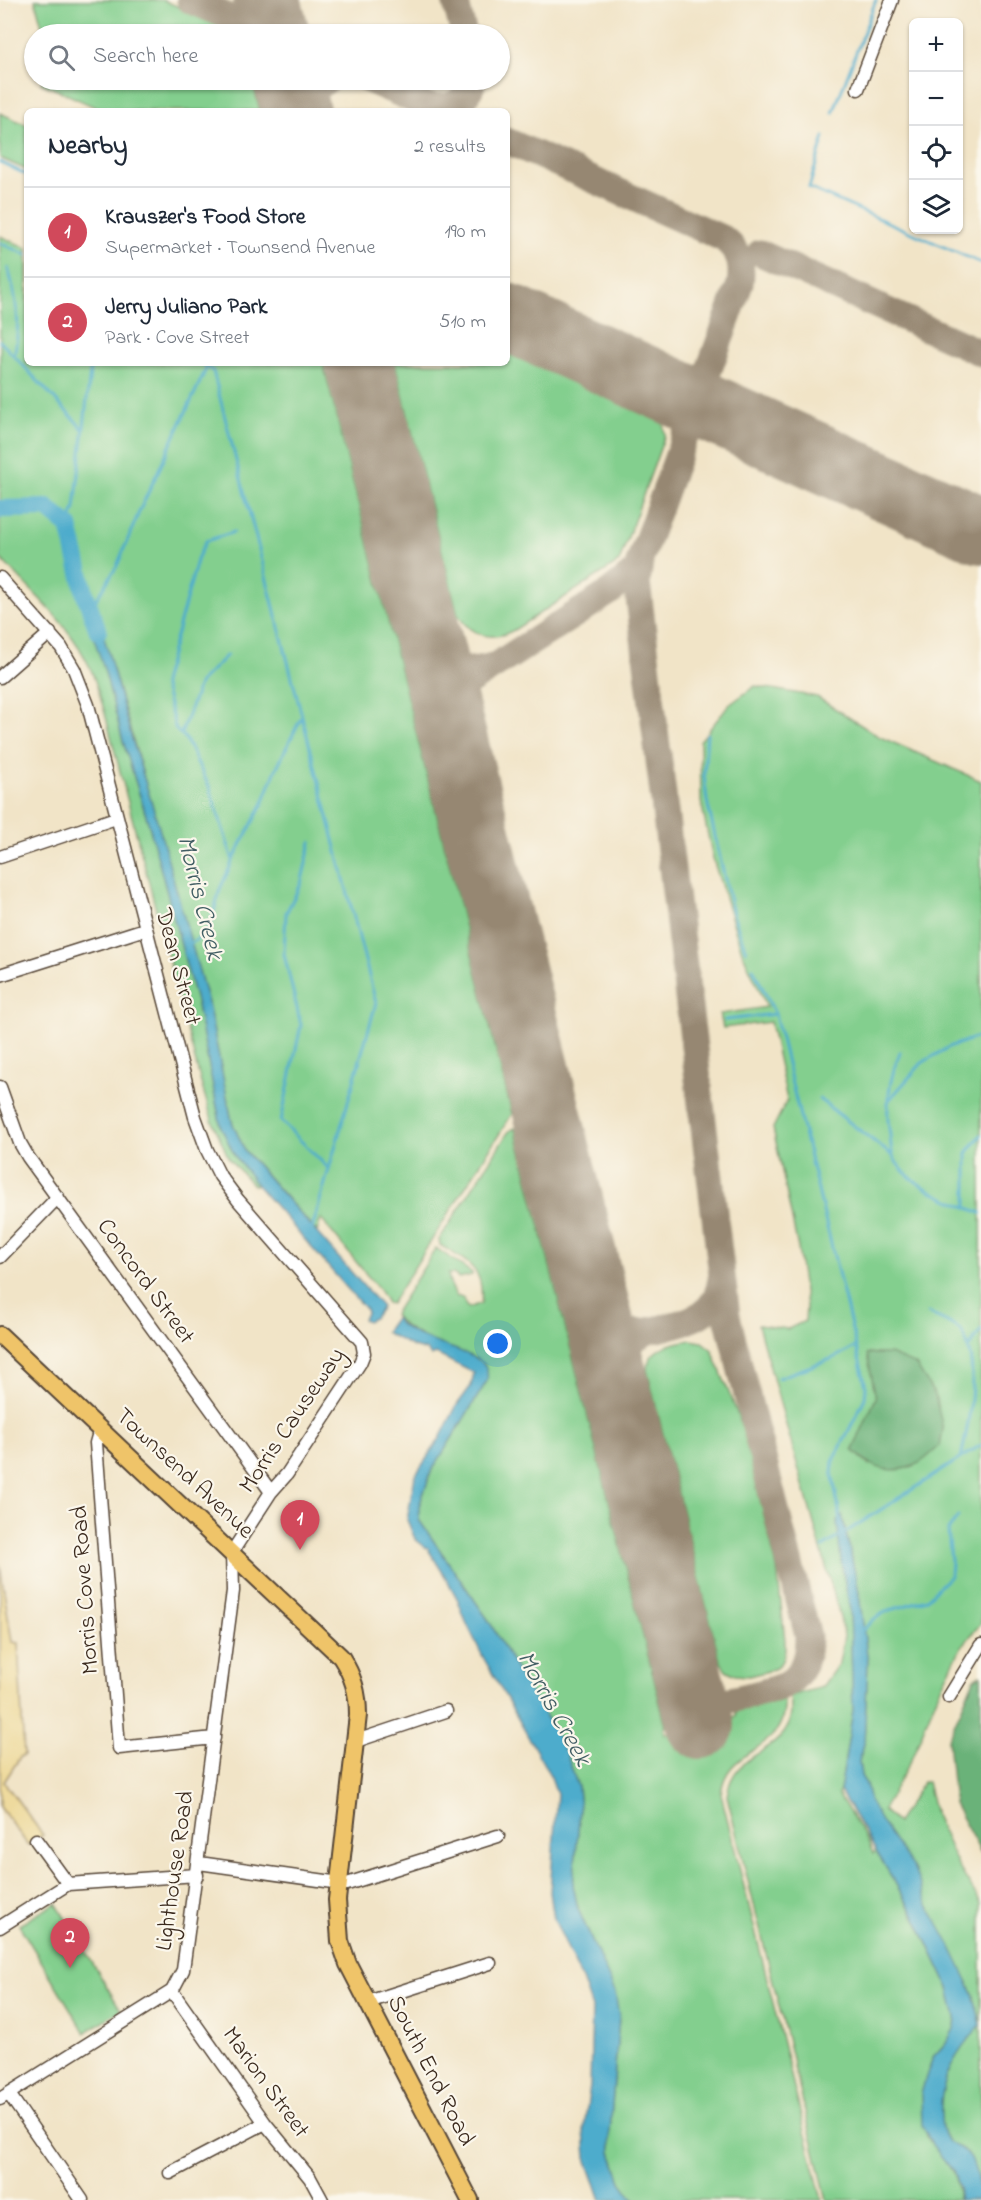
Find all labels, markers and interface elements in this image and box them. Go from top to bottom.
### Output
map controls [909,18,963,234]
button: + [909,18,963,72]
search box [24,24,510,90]
icon: search [45,41,78,74]
text: Search here [93,41,198,73]
button: − [909,72,963,126]
button: locate [909,126,963,180]
text: Nearby [48,128,127,166]
text: 2 results [414,133,486,162]
button: layers [909,180,963,234]
text: Krauszer's Food Store [105,202,306,234]
text: 1 [64,218,71,247]
text: 190 m [444,218,486,247]
text: Supermarket · Townsend Avenue [105,234,376,263]
text: Jerry Juliano Park [105,292,267,324]
text: 2 [63,308,72,337]
text: 510 m [439,308,486,337]
text: Park · Cove Street [105,324,249,353]
water label: Morris Creek [165,832,233,966]
street label: Dean Street [144,904,209,1029]
street label: Concord Street [87,1212,203,1352]
your location [483,1329,512,1358]
street label: Morris Causeway [231,1341,356,1502]
street label: Townsend Avenue [107,1400,262,1548]
pin: 1 [280,1500,320,1550]
street label: Morris Cove Road [63,1504,109,1676]
water label: Morris Creek [506,1644,601,1775]
street label: Lighthouse Road [147,1788,205,1953]
pin: 2 [50,1918,90,1968]
street label: South End Road [377,1990,483,2153]
street label: Marion Street [213,2020,317,2146]

